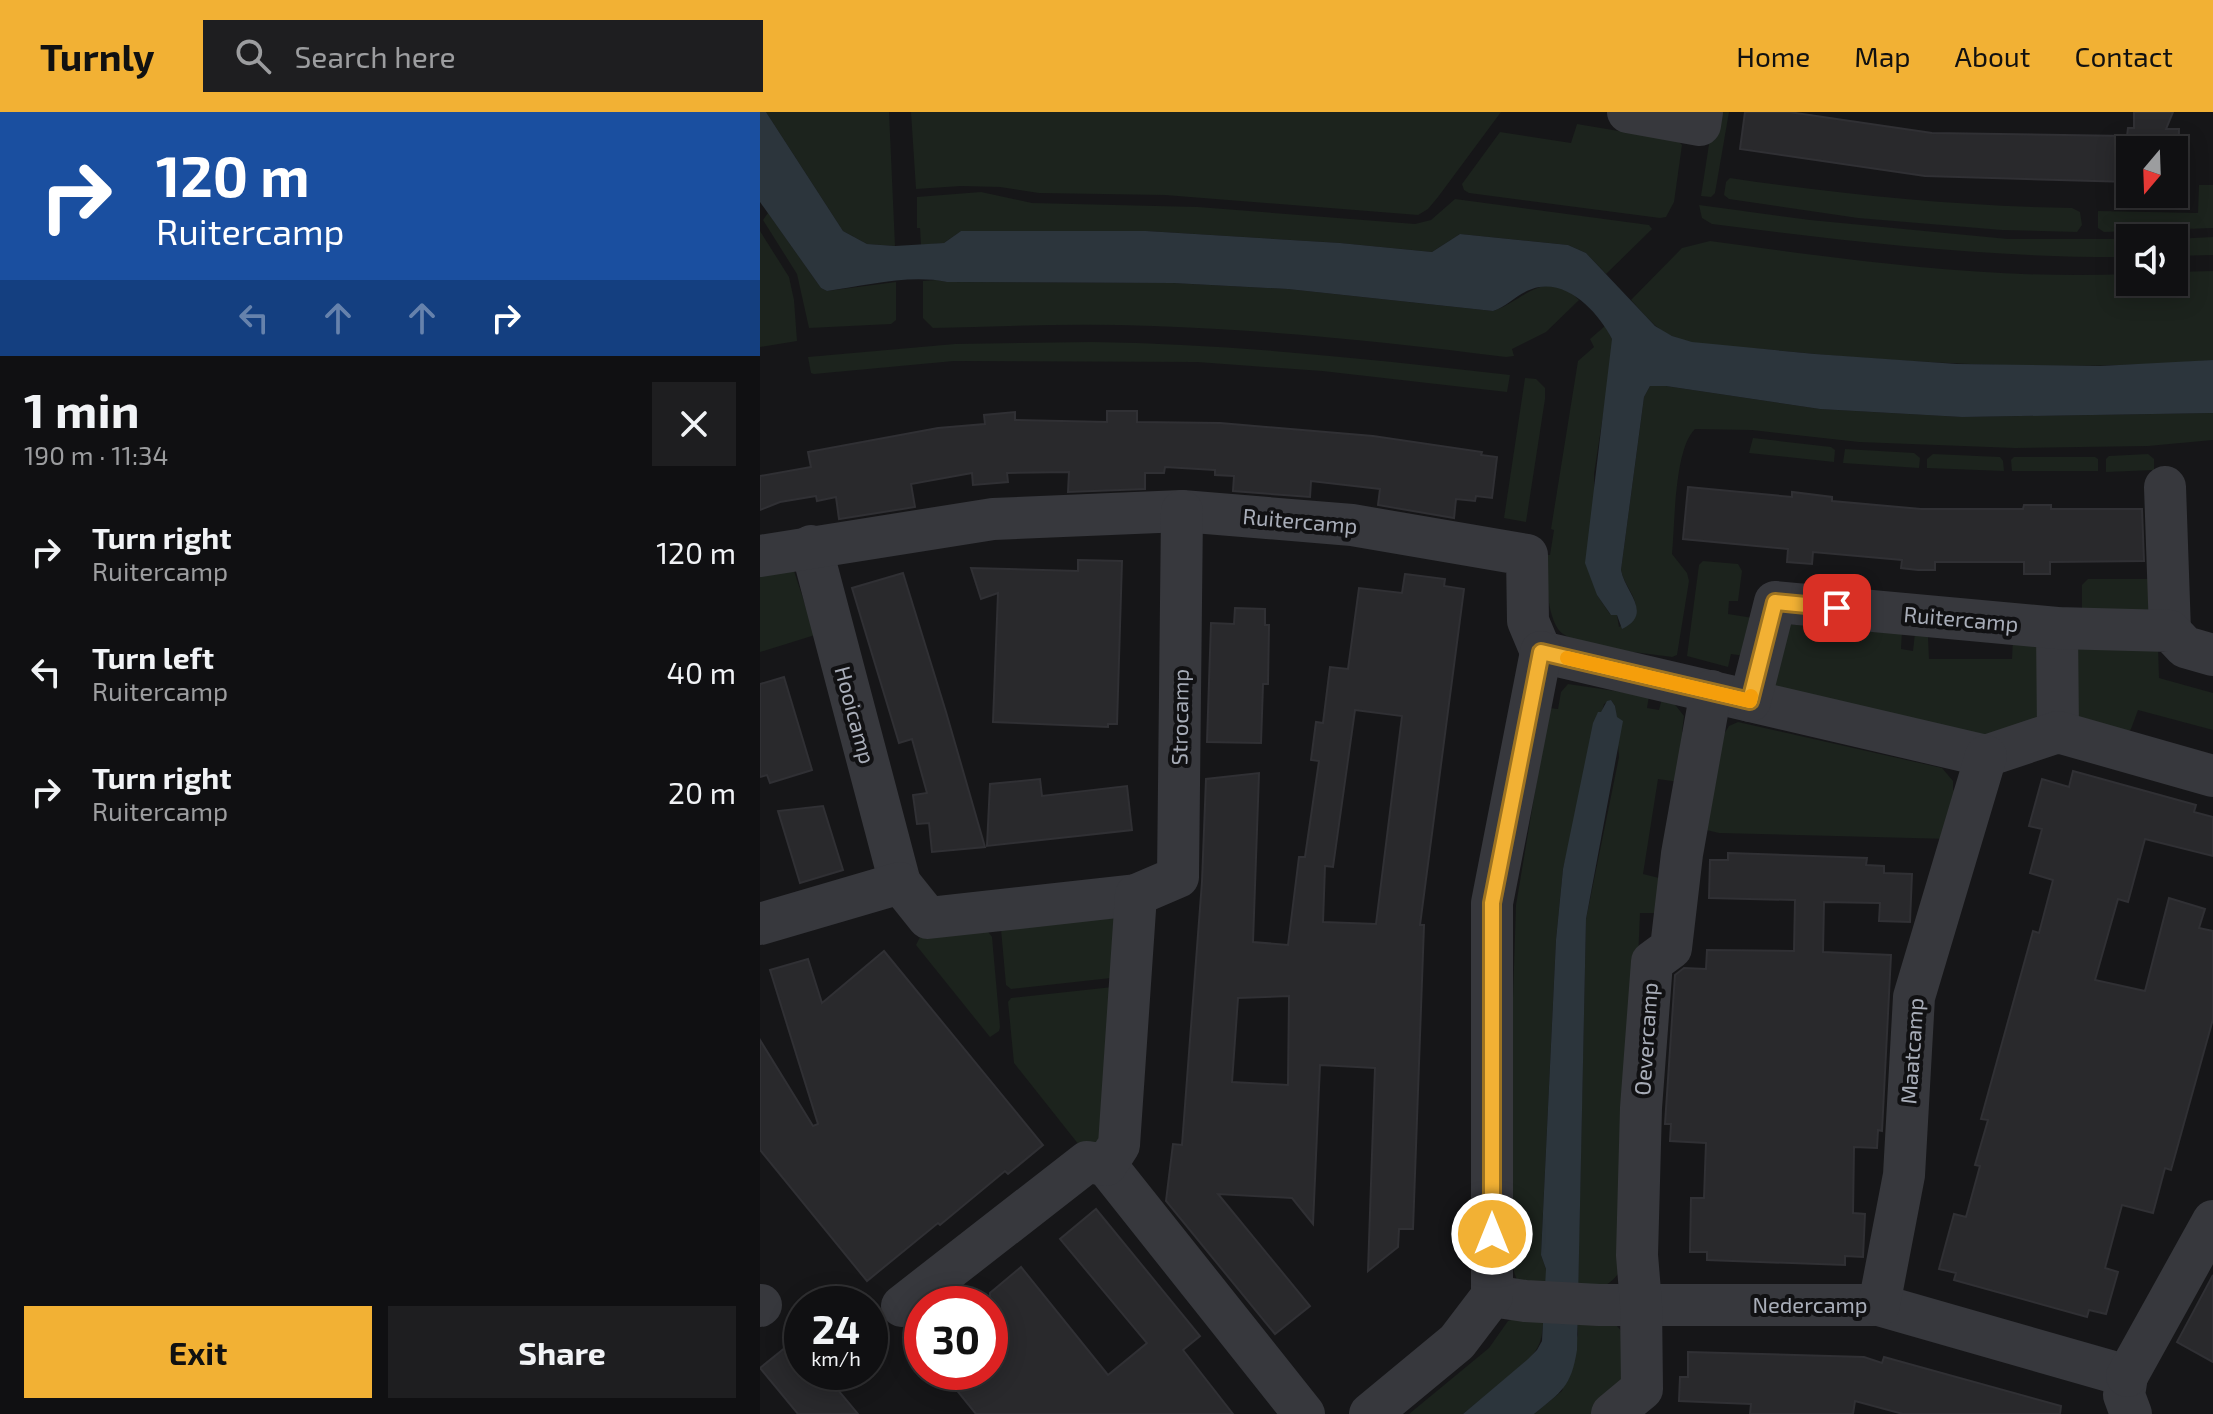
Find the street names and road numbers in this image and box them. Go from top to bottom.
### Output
street label: Ruitercamp [1242,502,1359,538]
street label: Ruitercamp [1903,600,2020,636]
street label: Hooicamp [830,663,881,766]
street label: Strocamp [1165,669,1193,765]
street label: Oevercamp [1628,982,1662,1096]
street label: Maatcamp [1894,997,1928,1105]
street label: Nedercamp [1752,1291,1868,1317]

